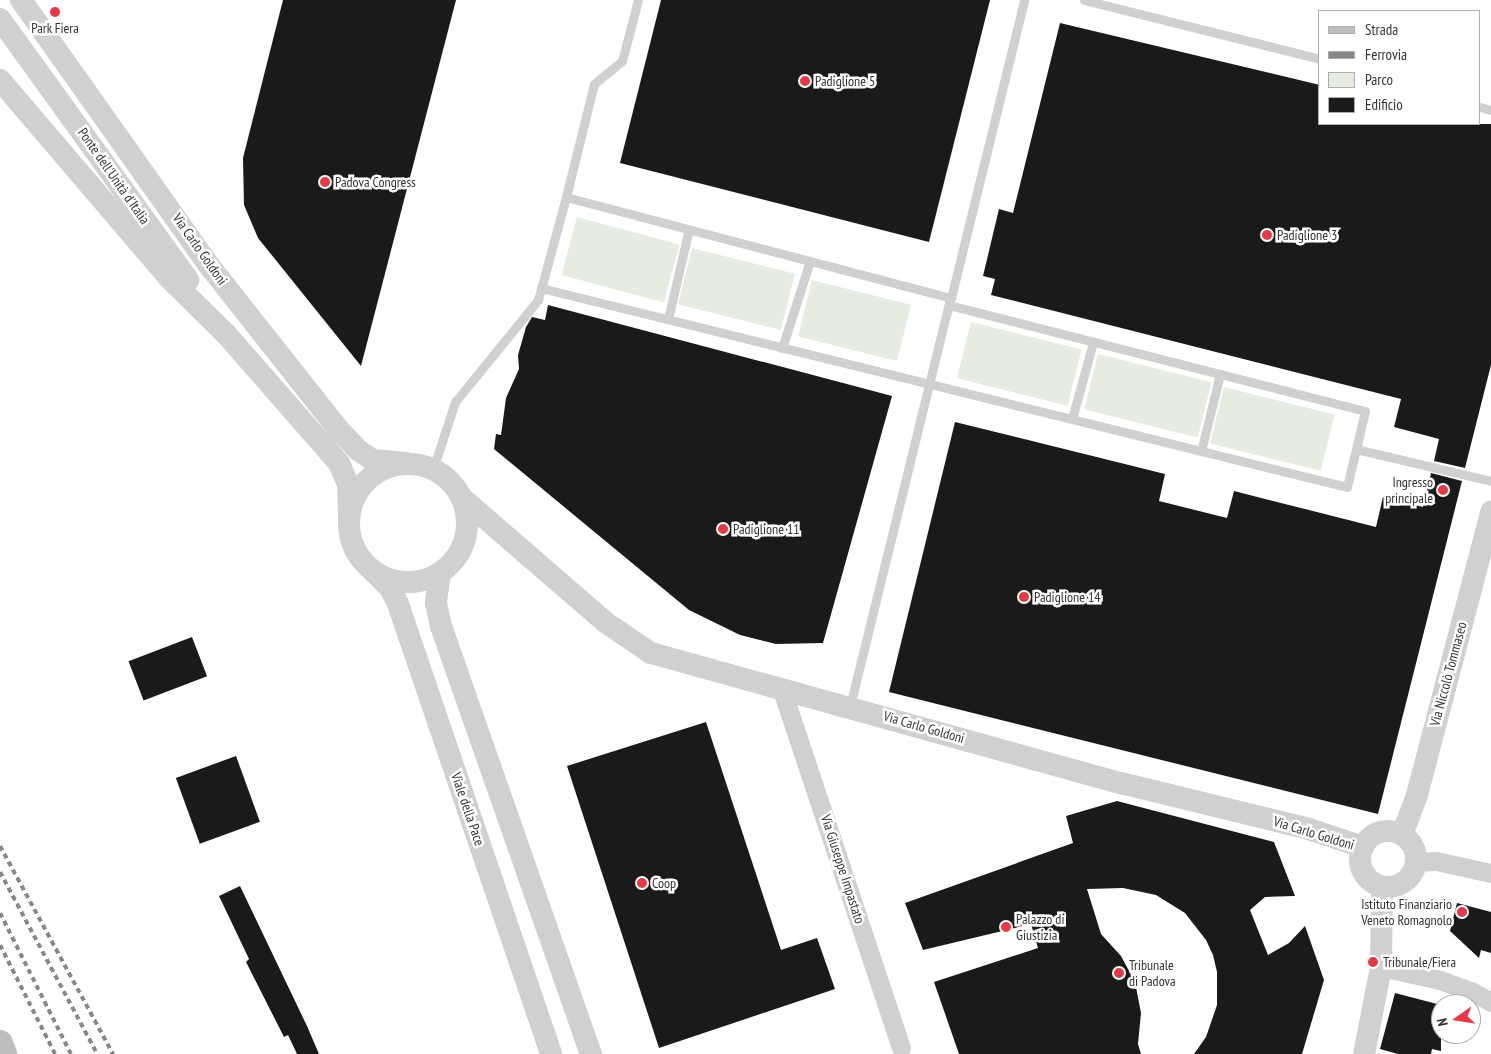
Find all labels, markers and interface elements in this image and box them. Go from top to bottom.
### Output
marker: Park Fiera [49,6,61,18]
legend [1318,10,1481,125]
place label: Park Fiera [31,20,79,36]
text: Strada [1365,20,1398,39]
text: Ferrovia [1365,45,1407,64]
text: Parco [1365,70,1393,89]
place label: Padiglione 5 [815,73,875,89]
marker: Padiglione 5 [799,75,811,87]
text: Edificio [1365,95,1403,114]
street label: Ponte dell'Unità d'Italia [75,125,153,227]
place label: Padova Congress [335,174,416,190]
marker: Padova Congress [319,176,331,188]
street label: Via Carlo Goldoni [169,210,231,288]
place label: Padiglione 3 [1277,227,1337,243]
marker: Padiglione 3 [1261,229,1273,241]
place label: Ingresso principale [1385,474,1433,507]
marker: Ingresso principale [1437,484,1449,496]
place label: Padiglione 11 [733,521,800,537]
marker: Padiglione 11 [717,523,729,535]
place label: Padiglione 14 [1034,589,1101,605]
marker: Padiglione 14 [1018,591,1030,603]
street label: Via Niccolò Tommaseo [1426,620,1470,728]
street label: Via Carlo Goldoni [882,707,966,747]
street label: Viale della Pace [448,770,488,848]
street label: Via Giuseppe Impastato [817,812,869,926]
street label: Via Carlo Goldoni [1272,813,1356,853]
place label: Coop [652,875,676,891]
marker: Coop [636,877,648,889]
place label: Istituto Finanziario Veneto Romagnolo [1361,896,1452,929]
marker: Istituto Finanziario Veneto Romagnolo [1456,906,1468,918]
place label: Palazzo di Giustizia [1016,911,1064,944]
marker: Palazzo di Giustizia [1000,921,1012,933]
place label: Tribunale/Fiera [1383,954,1456,970]
marker: Tribunale/Fiera [1367,956,1379,968]
place label: Tribunale di Padova [1129,957,1176,990]
marker: Tribunale di Padova [1113,967,1125,979]
north arrow [1431,994,1481,1044]
text: N [1433,1016,1452,1028]

